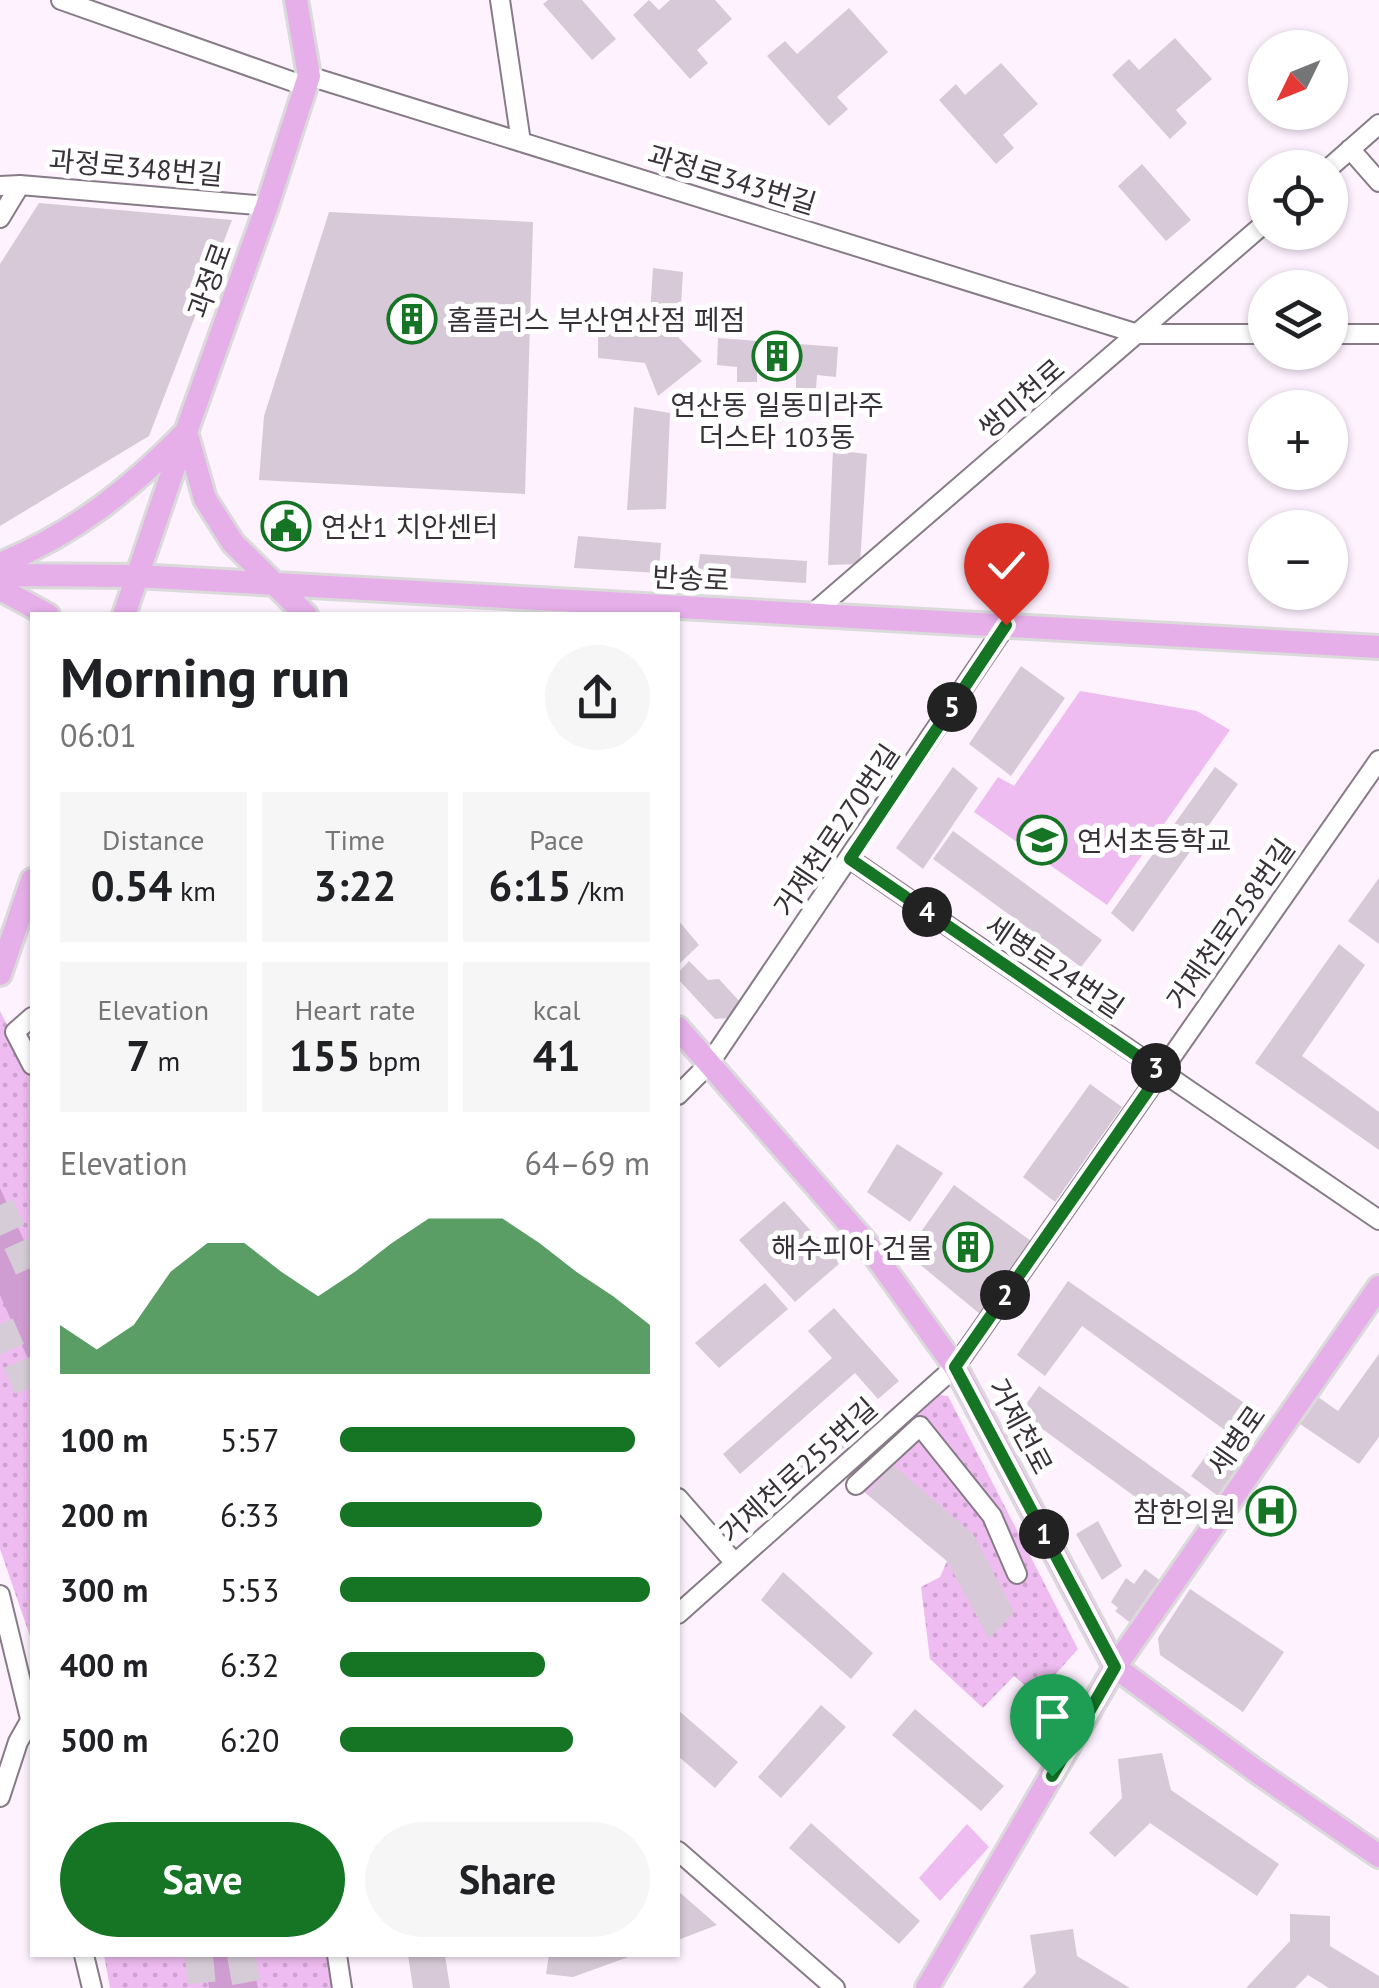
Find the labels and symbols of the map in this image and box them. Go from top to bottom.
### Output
north arrow [1248,30,1348,130]
street label: 과정로343번길 [643,136,821,222]
street label: 과정로348번길 [47,141,225,193]
street label: 과정로 [178,237,240,323]
building icon: 홈플러스 부산연산점 페점 [386,293,438,345]
place label: 홈플러스 부산연산점 페점 [447,301,745,338]
building icon: 연산동 일동미라주 더스타 103동 [751,330,803,382]
street label: 쌍미천로 [970,350,1072,446]
place label: 연산동 일동미라주 더스타 103동 [670,386,884,455]
public building icon: 연산1 치안센터 [260,500,312,552]
place label: 연산1 치안센터 [321,508,498,545]
pin [964,523,1049,626]
street label: 반송로 [651,558,731,598]
pin: 5 [927,682,977,732]
street label: 거제천로270번길 [765,737,907,923]
school or university icon: 연서초등학교 [1016,814,1068,866]
place label: 연서초등학교 [1077,822,1232,859]
street label: 거제천로258번길 [1157,831,1303,1017]
pin: 4 [902,887,952,937]
street label: 세병로24번길 [979,906,1131,1026]
pin: 3 [1131,1043,1181,1093]
building icon: 해수피아 건물 [942,1221,994,1273]
place label: 해수피아 건물 [771,1229,933,1266]
pin: 2 [980,1270,1030,1320]
street label: 거제천로 [980,1372,1062,1480]
street label: 거제천로255번길 [711,1389,885,1551]
street label: 세병로 [1199,1398,1273,1482]
hospital icon: 참한의원 [1245,1485,1297,1537]
place label: 참한의원 [1133,1493,1236,1530]
pin: 1 [1019,1509,1069,1559]
pin [1010,1674,1095,1777]

